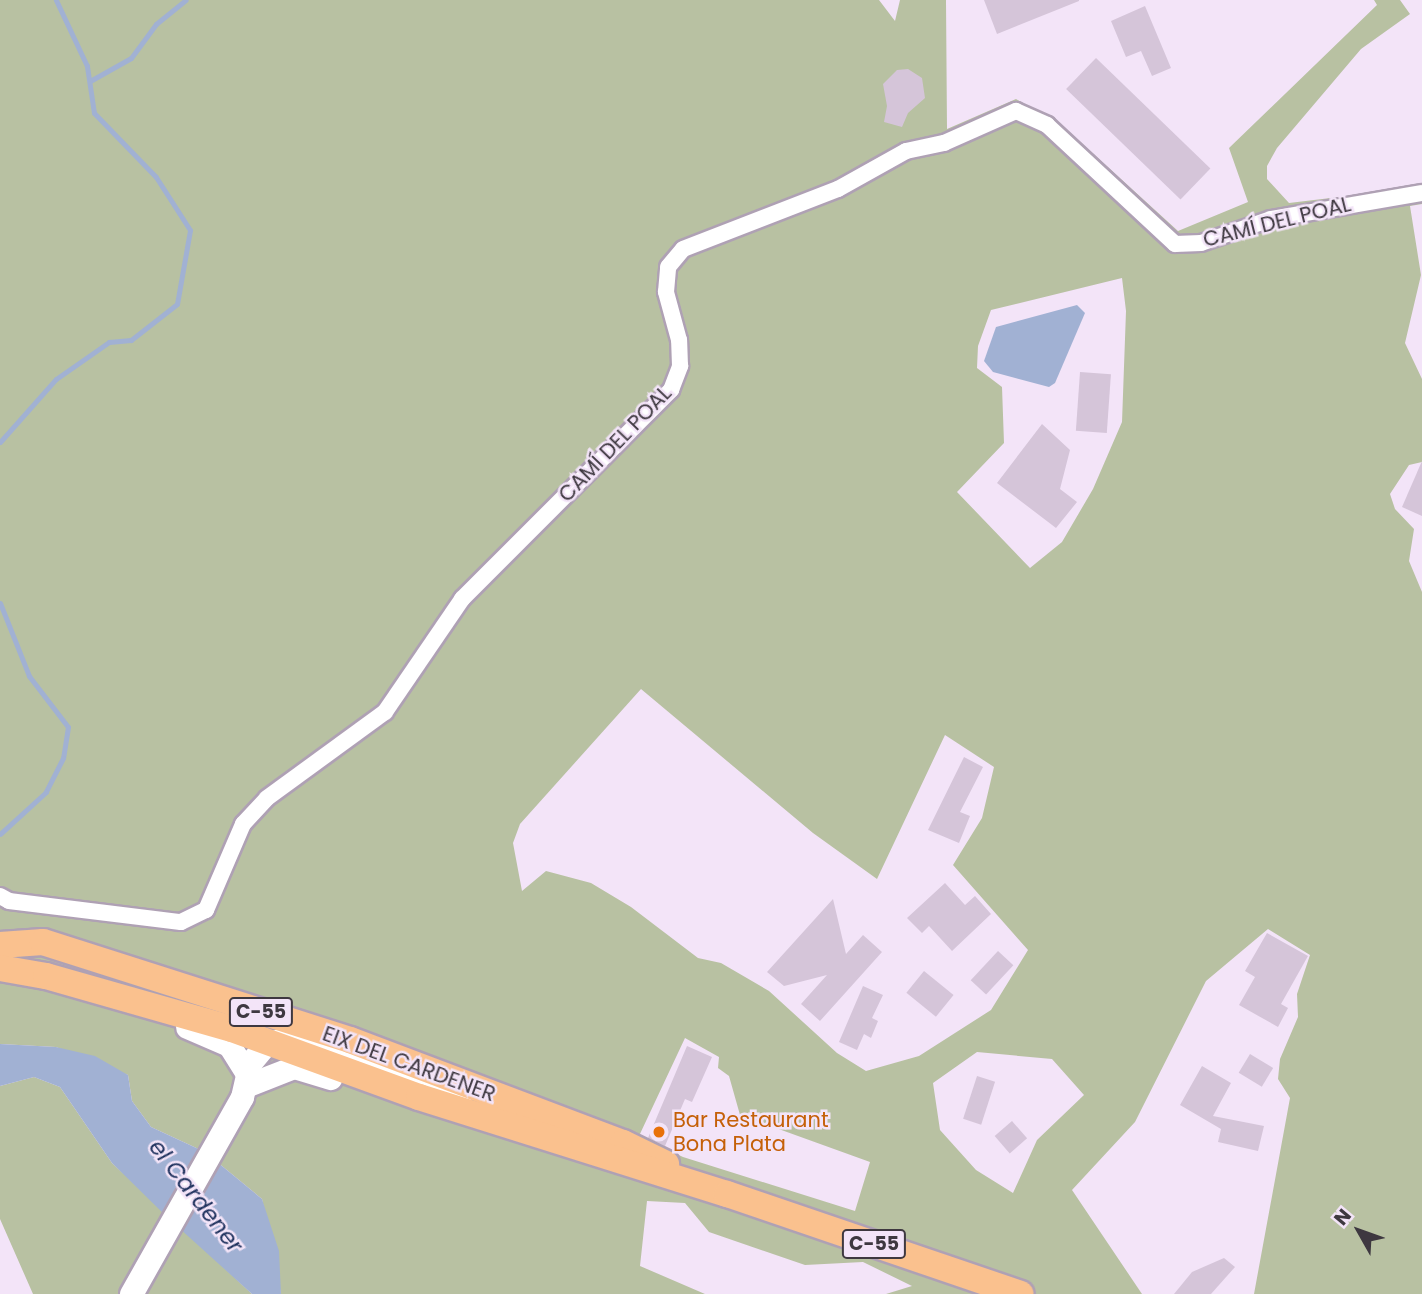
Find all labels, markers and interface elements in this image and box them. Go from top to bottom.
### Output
street label: CAMÍ DEL POAL [1200,191,1354,253]
street label: CAMÍ DEL POAL [553,381,677,507]
road number: C-55 [228,996,294,1028]
street label: EIX DEL CARDENER [319,1021,499,1107]
place label: Bar Restaurant Bona Plata [673,1107,829,1157]
marker: Bar Restaurant Bona Plata [651,1124,667,1140]
water label: el Cardener [143,1134,249,1258]
north arrow [1324,1196,1394,1266]
text: N [1328,1203,1357,1231]
road number: C-55 [841,1228,907,1260]

